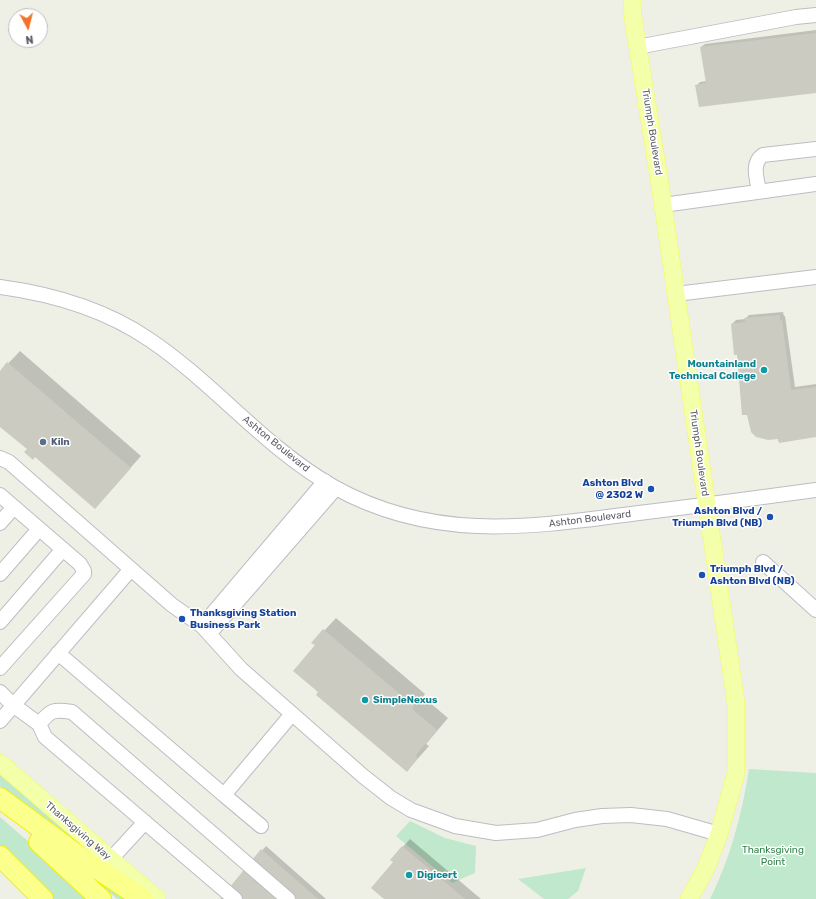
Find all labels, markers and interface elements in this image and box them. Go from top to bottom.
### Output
north arrow [8,8,48,48]
text: N [25,32,34,46]
street label: Triumph Boulevard [639,88,665,176]
place label: Mountainland Technical College [669,358,756,382]
marker: Mountainland Technical College [759,365,769,375]
street label: Triumph Boulevard [687,409,711,497]
street label: Ashton Boulevard [240,413,312,475]
place label: Kiln [51,436,70,448]
marker: Kiln [38,437,48,447]
place label: Ashton Blvd @ 2302 W [583,477,643,500]
marker: Ashton Blvd @ 2302 W [646,484,656,494]
place label: Ashton Blvd / Triumph Blvd (NB) [672,505,762,528]
street label: Ashton Boulevard [548,508,632,530]
marker: Ashton Blvd / Triumph Blvd (NB) [765,512,775,522]
place label: Triumph Blvd / Ashton Blvd (NB) [710,563,795,586]
marker: Triumph Blvd / Ashton Blvd (NB) [697,570,707,580]
place label: Thanksgiving Station Business Park [190,607,296,630]
marker: Thanksgiving Station Business Park [177,614,187,624]
place label: SimpleNexus [373,694,438,706]
marker: SimpleNexus [360,695,370,705]
street label: Thanksgiving Way [43,799,113,863]
park label: Thanksgiving Point [742,844,804,868]
place label: Digicert [417,869,457,881]
marker: Digicert [404,870,414,880]

